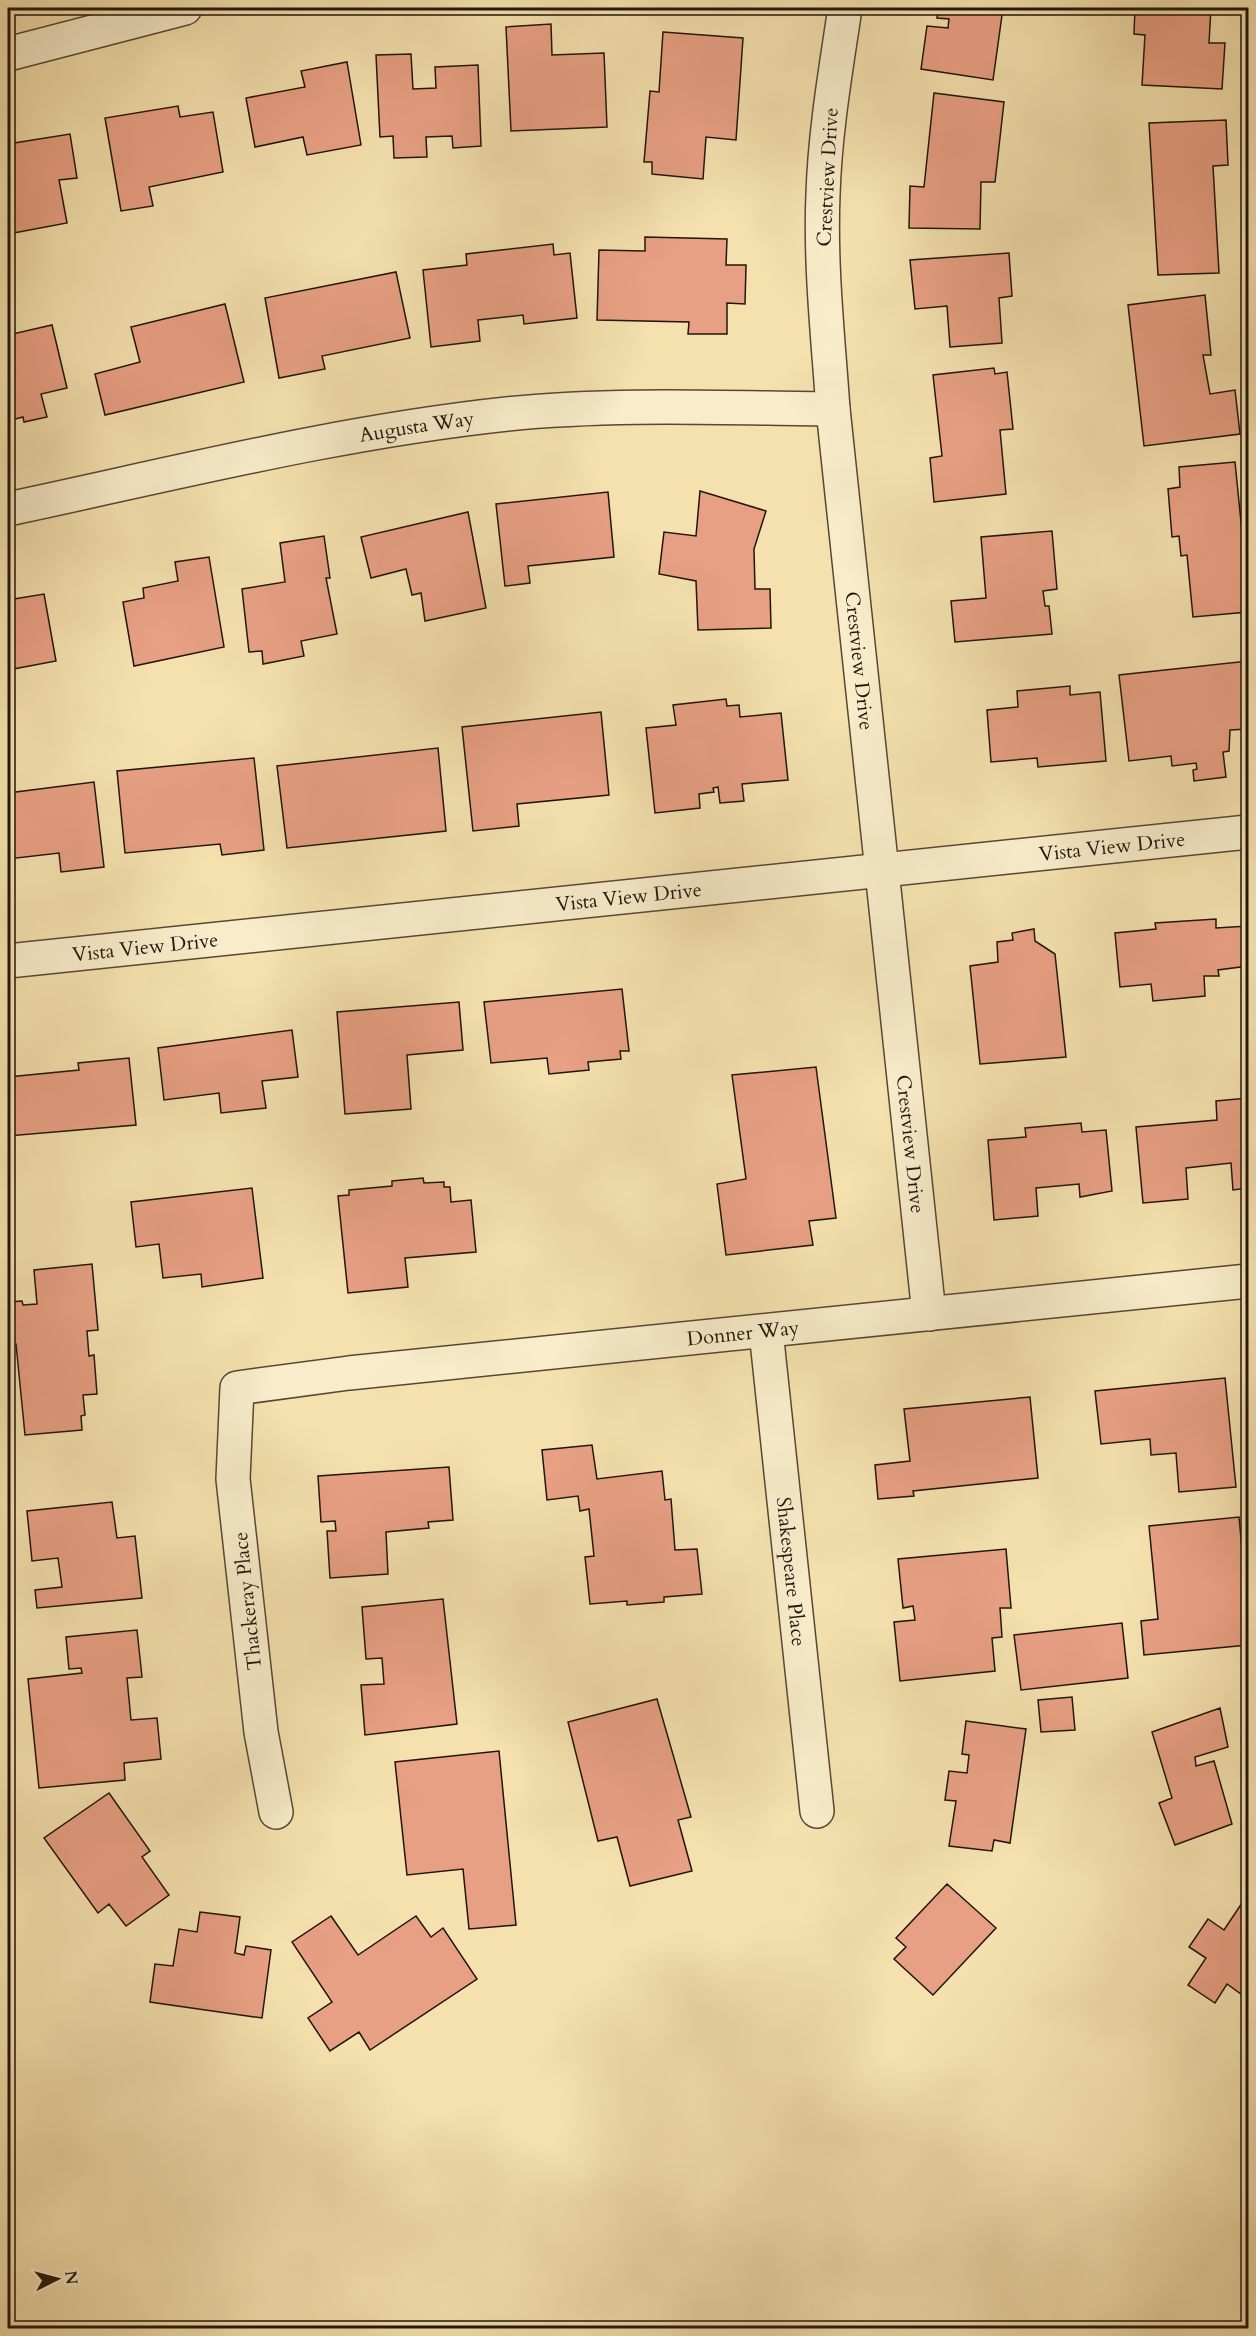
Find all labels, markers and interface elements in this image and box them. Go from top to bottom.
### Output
street label: Crestview Drive [810,107,845,247]
street label: Augusta Way [357,405,476,449]
street label: Crestview Drive [838,590,880,732]
street label: Vista View Drive [1038,826,1186,868]
street label: Vista View Drive [554,876,703,918]
street label: Vista View Drive [71,926,220,968]
street label: Crestview Drive [890,1073,931,1215]
street label: Donner Way [685,1314,801,1352]
street label: Shakespeare Place [770,1496,812,1648]
street label: Thackeray Place [227,1531,268,1671]
north arrow [27,2249,87,2309]
text: N [59,2269,83,2286]

